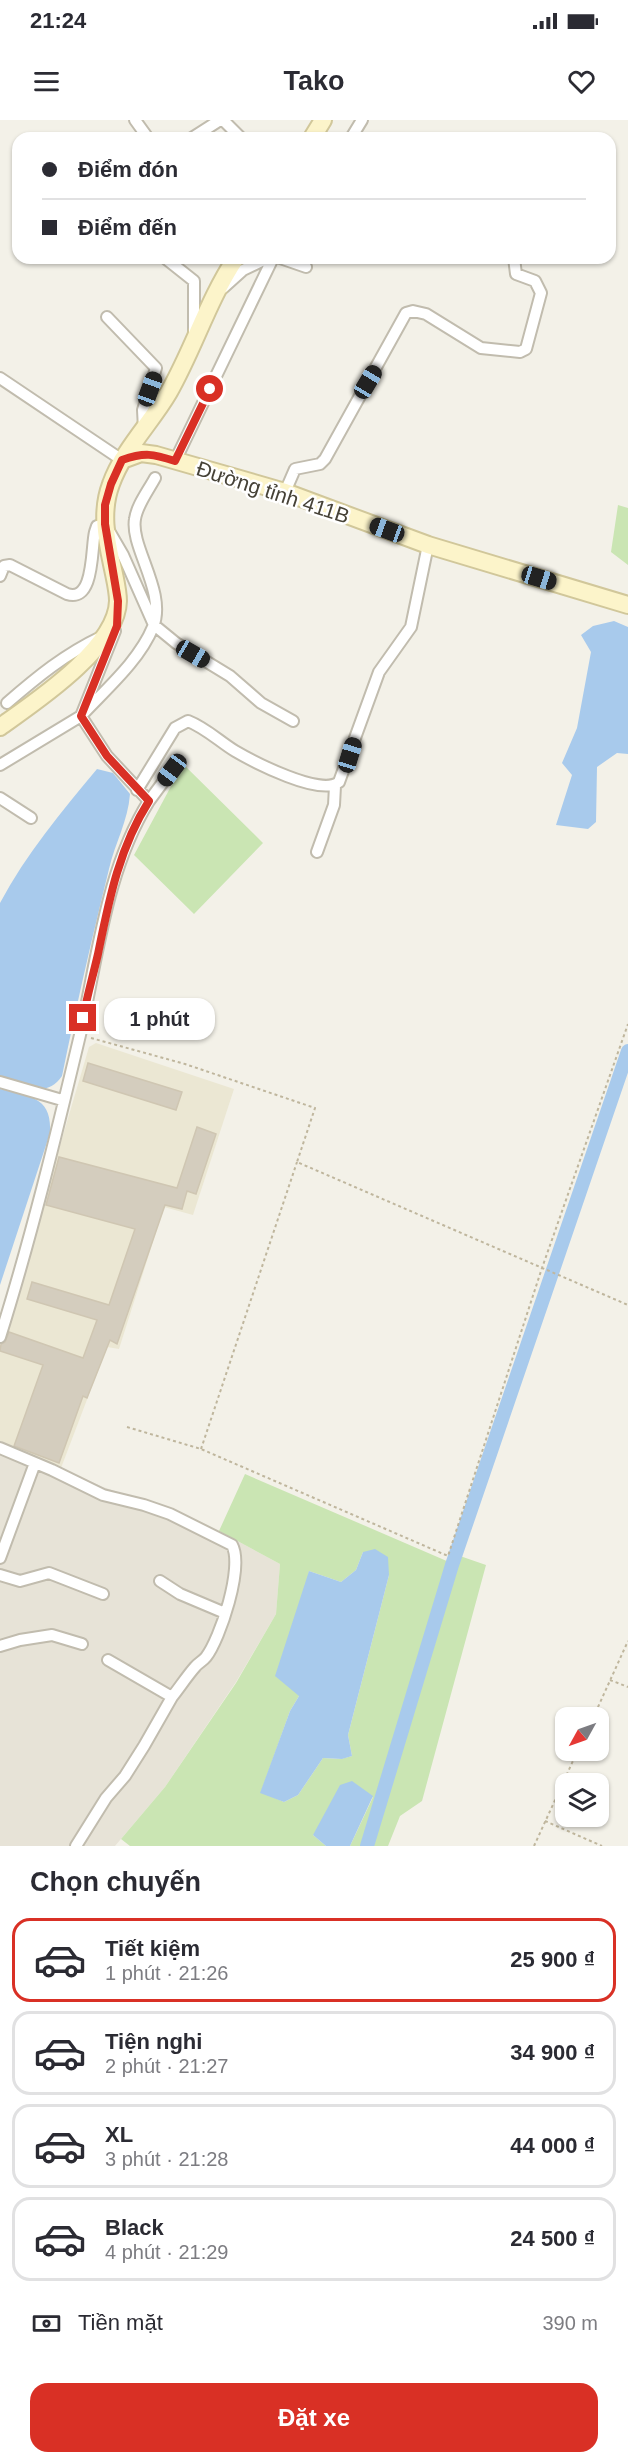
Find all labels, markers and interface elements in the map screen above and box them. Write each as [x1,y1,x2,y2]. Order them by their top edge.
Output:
text: 21:24 [30,8,86,33]
icon: menu [30,65,63,98]
icon: heart [565,65,598,98]
text: Tako [283,66,345,96]
text: Điểm đón [78,157,178,182]
text: Điểm đến [78,215,177,240]
car [351,362,385,402]
car [135,369,165,409]
route start [196,375,223,402]
street label: Đường tỉnh 411B [194,456,352,528]
car [367,515,407,545]
car [519,564,559,592]
car [173,637,213,671]
car [336,735,364,775]
car [154,750,190,790]
callout: 1 phút [104,997,215,1039]
route end [69,1004,96,1031]
text: 1 phút [130,1008,190,1030]
north arrow [555,1707,609,1761]
map controls [555,1707,609,1827]
button: layers [555,1773,609,1827]
text: Chọn chuyến [30,1867,201,1897]
icon: car [33,1933,87,1987]
text: Tiết kiệm [105,1936,200,1961]
text: 25 900 ₫ [510,1947,595,1972]
text: 1 phút · 21:26 [105,1962,228,1984]
icon: car [33,2026,87,2080]
text: Tiện nghi [105,2029,202,2054]
text: 34 900 ₫ [510,2040,595,2065]
text: 2 phút · 21:27 [105,2055,228,2077]
icon: car [33,2119,87,2173]
text: XL [105,2122,133,2147]
text: 44 000 ₫ [510,2133,595,2158]
text: 3 phút · 21:28 [105,2148,228,2170]
icon: car [33,2212,87,2266]
text: Black [105,2215,164,2240]
text: 24 500 ₫ [510,2226,595,2251]
text: 4 phút · 21:29 [105,2241,228,2263]
icon: cash [30,2307,63,2340]
text: Tiền mặt [78,2310,163,2335]
text: 390 m [542,2312,598,2334]
button: Đặt xe [30,2383,598,2452]

